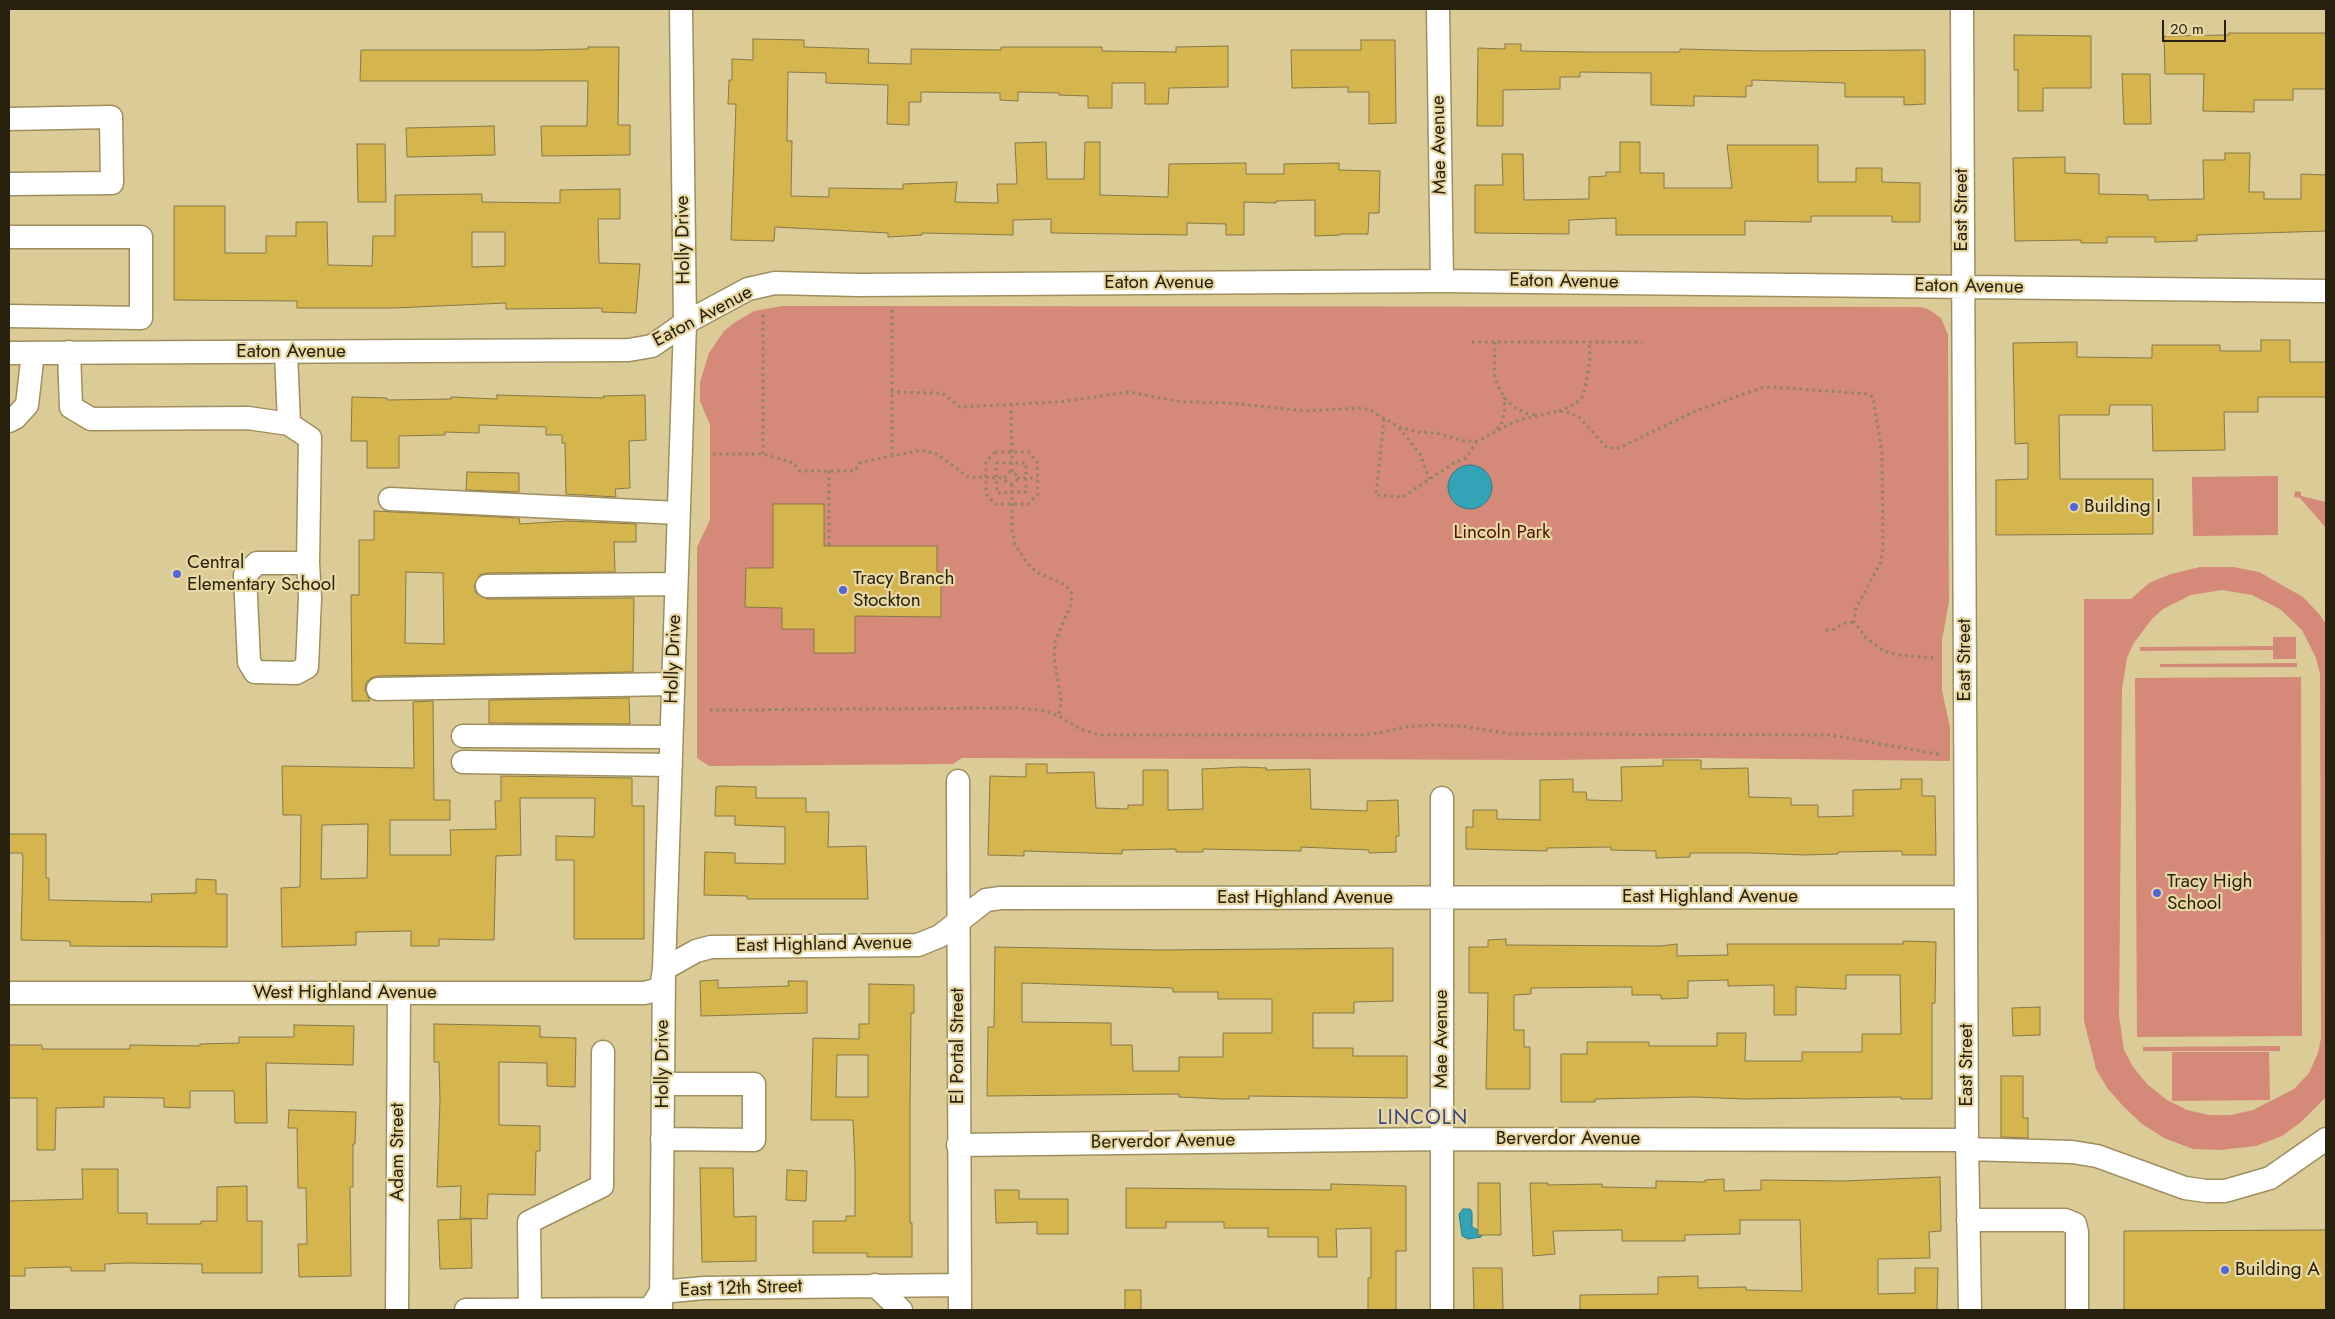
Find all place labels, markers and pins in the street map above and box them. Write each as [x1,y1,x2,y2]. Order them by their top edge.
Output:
place label: Building I [2084,496,2161,518]
marker: Building I [2068,501,2080,513]
place label: Central Elementary School [187,552,336,596]
marker: Central Elementary School [171,568,183,580]
place label: Tracy Branch Stockton [853,568,954,612]
marker: Tracy Branch Stockton [837,584,849,596]
place label: Tracy High School [2167,871,2252,915]
marker: Tracy High School [2151,887,2163,899]
place label: Building A [2235,1259,2320,1281]
marker: Building A [2219,1264,2231,1276]

